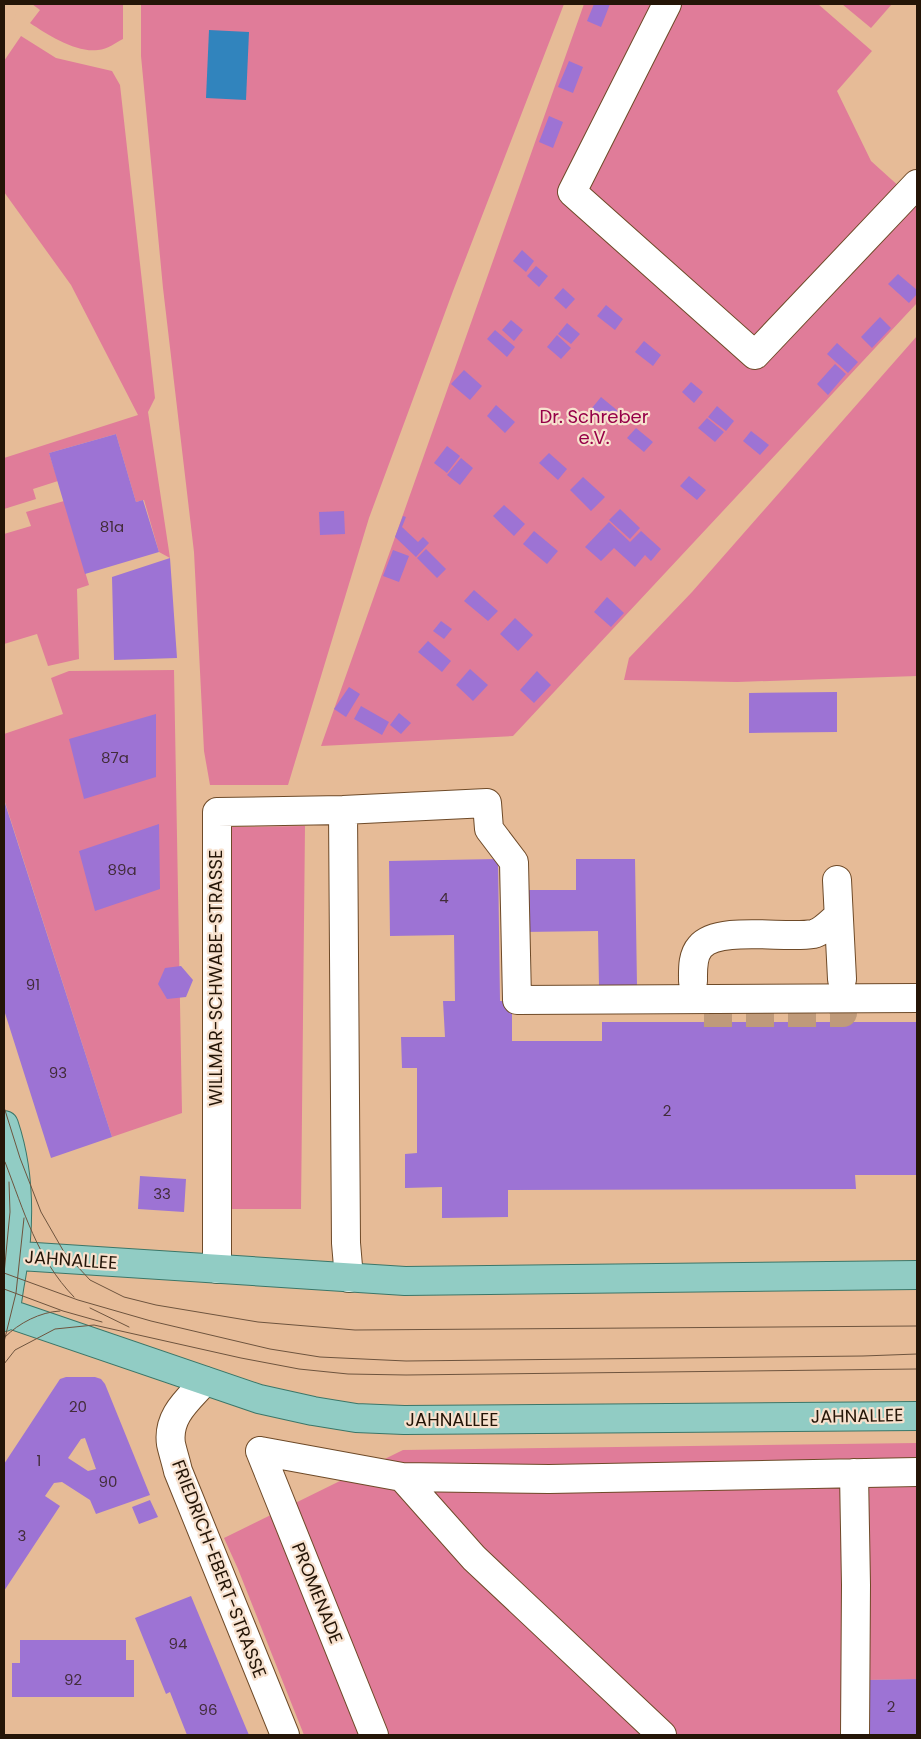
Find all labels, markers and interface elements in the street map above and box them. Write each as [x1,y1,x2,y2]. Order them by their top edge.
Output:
park label: Dr. Schreber e.V. [540,404,649,450]
house number: 81a [100,516,124,537]
house number: 87a [101,747,129,768]
street label: WILLMAR-SCHWABE-STRASSE [203,850,228,1106]
house number: 89a [107,859,137,880]
house number: 4 [439,887,449,908]
house number: 91 [26,974,40,995]
house number: 93 [49,1062,67,1083]
house number: 2 [663,1100,671,1121]
house number: 33 [153,1183,171,1204]
street label: JAHNALLEE [24,1244,118,1275]
house number: 20 [69,1396,87,1417]
street label: JAHNALLEE [810,1402,904,1429]
street label: JAHNALLEE [406,1407,498,1432]
house number: 1 [37,1450,41,1471]
street label: FRIEDRICH-EBERT-STRASSE [166,1456,273,1682]
house number: 90 [99,1471,117,1492]
house number: 3 [18,1525,26,1546]
street label: PROMENADE [286,1539,349,1647]
house number: 94 [169,1633,187,1654]
house number: 92 [64,1669,82,1690]
house number: 2 [887,1696,895,1717]
house number: 96 [199,1699,217,1720]

